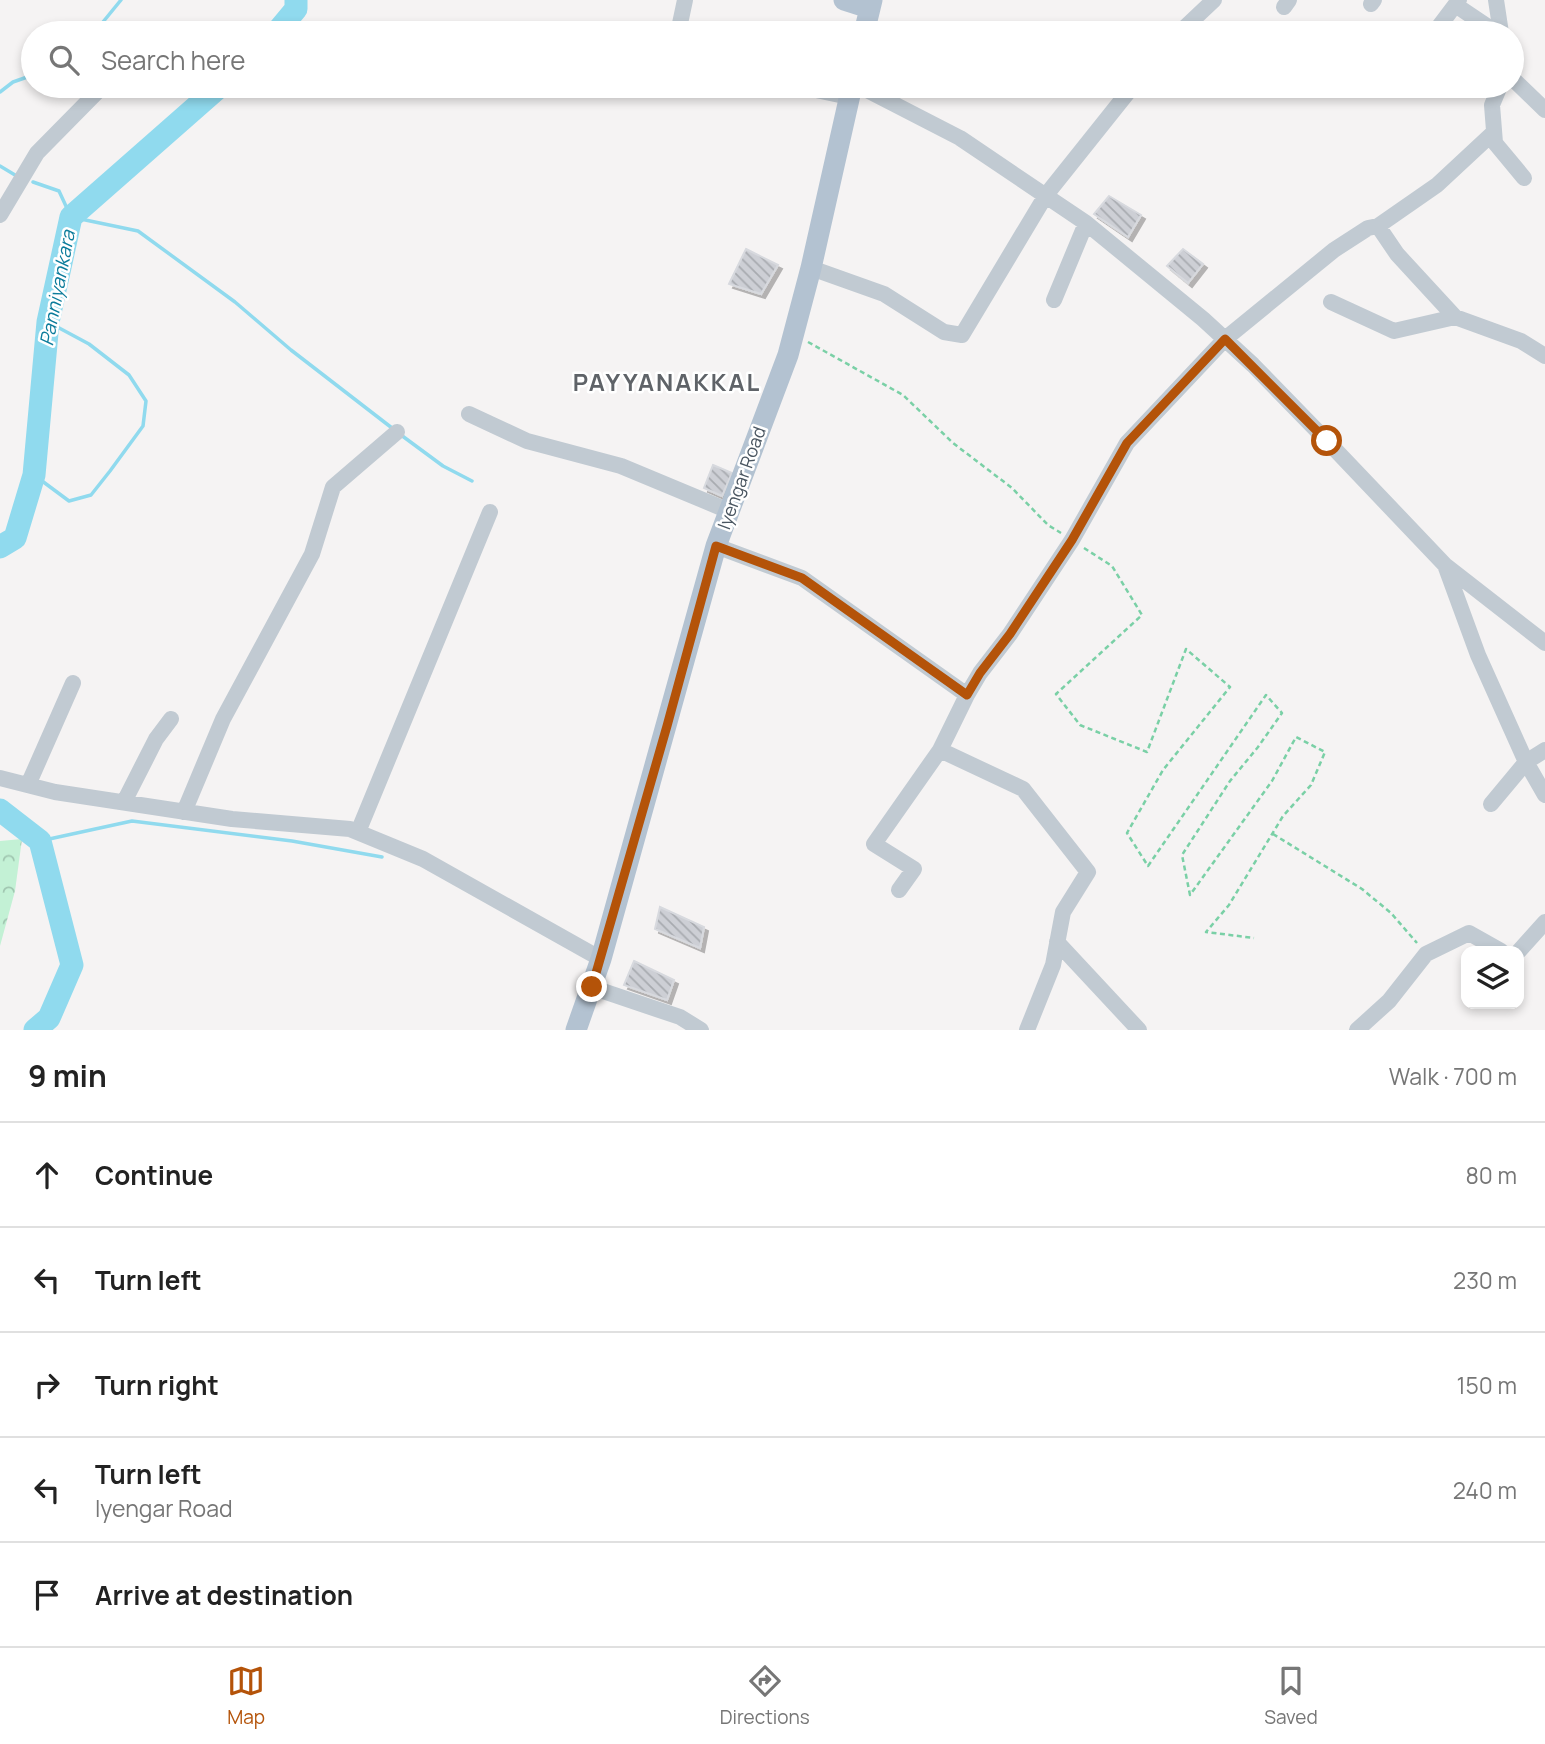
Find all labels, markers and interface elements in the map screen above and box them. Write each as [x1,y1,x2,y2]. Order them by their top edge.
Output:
search box [21,21,1524,98]
icon: search [45,41,83,79]
text: Search here [101,42,246,78]
water label: Panniyankara [33,227,81,348]
district label: PAYYANAKKAL [573,365,761,398]
street label: Iyengar Road [711,423,771,532]
route start [1311,425,1342,456]
map controls [1461,946,1524,1009]
button: layers [1461,946,1524,1009]
route end [576,971,607,1002]
text: 9 min [28,1055,107,1096]
text: Walk · 700 m [1389,1060,1517,1092]
icon: ahead [28,1156,66,1194]
text: Continue [95,1157,213,1193]
text: 80 m [1466,1159,1517,1191]
icon: left [28,1261,66,1299]
text: Turn left [95,1262,202,1298]
text: 230 m [1453,1264,1517,1296]
icon: right [28,1366,66,1404]
text: Turn right [95,1367,219,1403]
text: 150 m [1457,1369,1517,1401]
text: Turn left [95,1456,202,1492]
icon: left [28,1471,66,1509]
text: 240 m [1453,1474,1517,1506]
text: Iyengar Road [95,1492,233,1524]
icon: arrive [28,1576,66,1614]
text: Arrive at destination [95,1577,353,1613]
tab: Map [227,1662,265,1730]
tab: Directions [720,1662,810,1730]
tab: Saved [1264,1662,1318,1730]

